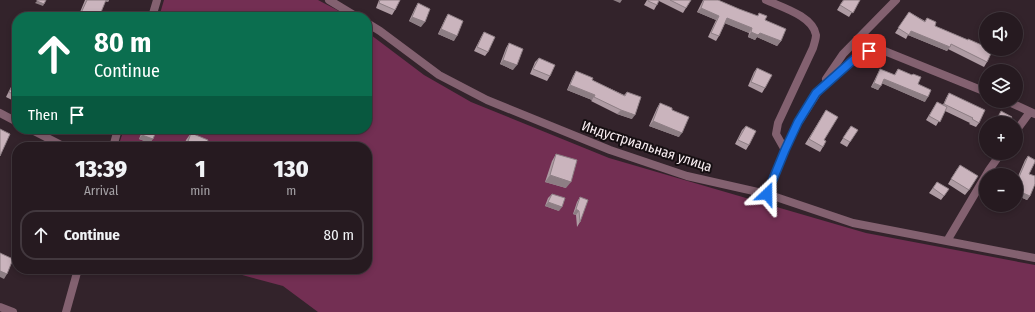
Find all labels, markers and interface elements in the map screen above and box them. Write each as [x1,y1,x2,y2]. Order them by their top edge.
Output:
map controls [979,12,1023,212]
button: sound [979,12,1023,56]
text: 80 m [94,26,151,59]
icon: ahead [28,28,80,80]
pin [852,34,886,68]
icon: arrive [858,40,880,62]
text: Continue [94,60,160,82]
button: layers [979,64,1023,108]
icon: arrive [66,104,88,126]
text: Then [28,106,58,124]
button: + [979,116,1023,160]
street label: Индустриальная улица [580,117,714,176]
text: 13:39 [75,155,127,183]
text: 1 [195,155,206,183]
text: 130 [274,155,309,183]
button: − [979,168,1023,212]
position arrow [746,173,788,215]
text: Arrival [84,183,118,198]
text: min [190,183,210,198]
text: m [286,183,296,198]
icon: ahead [30,224,52,246]
text: Continue [64,226,120,244]
text: 80 m [324,226,354,244]

